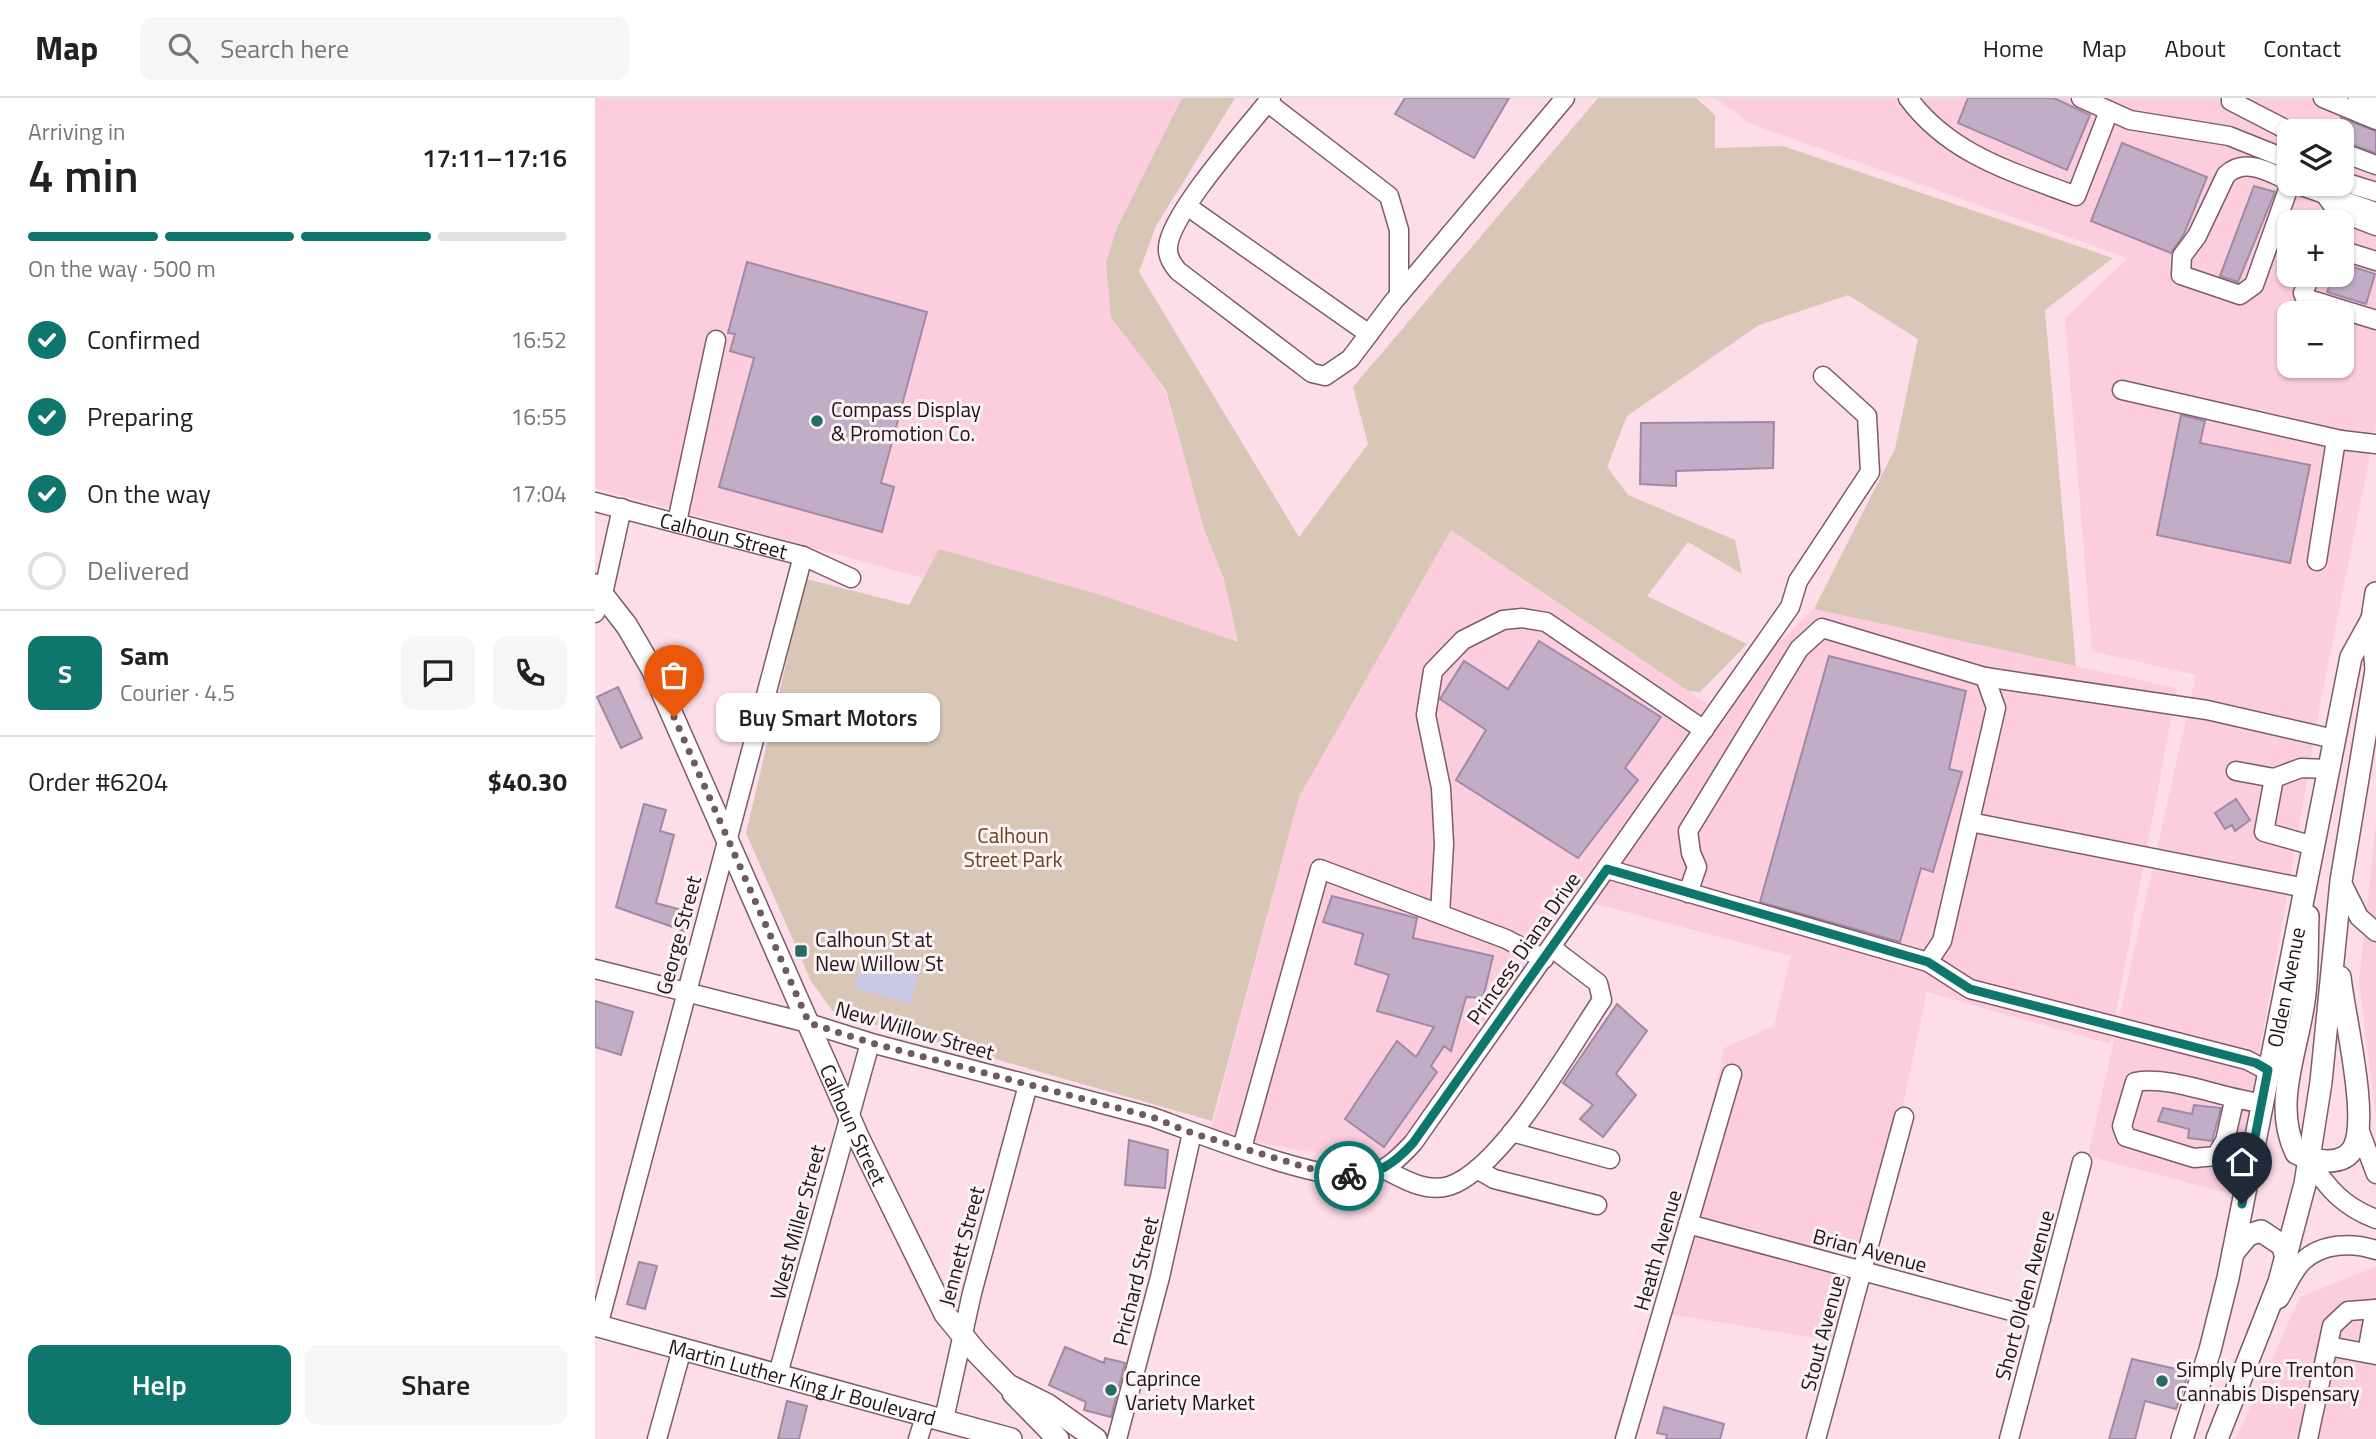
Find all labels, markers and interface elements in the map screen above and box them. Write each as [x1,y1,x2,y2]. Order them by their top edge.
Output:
search box [140,17,630,80]
text: Map [35,23,98,73]
icon: search [164,29,202,67]
text: Search here [220,29,349,68]
text: Home [1983,30,2044,66]
text: Map [2082,30,2127,66]
text: About [2165,30,2225,66]
text: Contact [2263,30,2341,66]
text: Arriving in [28,114,125,149]
map controls [2277,119,2354,378]
button: layers [2277,119,2354,196]
text: 17:11–17:16 [422,138,567,177]
text: 4 min [28,140,139,210]
button: + [2277,210,2354,287]
text: On the way · 500 m [28,251,216,286]
button: − [2277,301,2354,378]
text: Confirmed [87,320,201,359]
icon: check [28,321,66,359]
text: 16:52 [510,322,567,357]
place label: Compass Display & Promotion Co. [831,393,981,449]
text: Preparing [87,397,193,436]
icon: check [28,398,66,436]
text: 16:55 [510,399,567,434]
marker: Compass Display & Promotion Co. [809,413,825,429]
text: On the way [87,474,211,513]
icon: check [28,475,66,513]
text: 17:04 [510,476,567,511]
street label: Calhoun Street [657,504,791,567]
text: Delivered [87,551,190,590]
text: Sam [120,636,169,675]
button: chat [401,636,475,710]
button: phone [493,636,567,710]
pin [644,645,704,717]
text: S [58,654,72,693]
icon: bag [655,656,693,694]
text: Courier · 4.5 [120,675,235,710]
callout: Buy Smart Motors [716,692,940,742]
text: Buy Smart Motors [738,700,918,735]
text: Order #6204 [28,762,168,801]
text: $40.30 [488,762,567,801]
park label: Calhoun Street Park [964,819,1062,875]
street label: Princess Diana Drive [1458,865,1588,1031]
street label: George Street [647,871,709,998]
place label: Calhoun St at New Willow St [815,923,944,979]
street label: Olden Avenue [2258,924,2313,1050]
marker: Calhoun St at New Willow St [793,943,809,959]
street label: New Willow Street [832,992,999,1068]
street label: Calhoun Street [812,1059,896,1191]
pin [2212,1132,2272,1204]
street label: West Miller Street [761,1140,833,1303]
courier [1314,1141,1384,1211]
icon: home [2223,1143,2261,1181]
icon: bike [1330,1157,1368,1195]
street label: Jennett Street [930,1182,993,1310]
street label: Heath Avenue [1625,1186,1689,1314]
street label: Short Olden Avenue [1986,1206,2062,1384]
street label: Prichard Street [1103,1212,1167,1349]
street label: Brian Avenue [1809,1219,1931,1281]
street label: Stout Avenue [1791,1272,1853,1394]
street label: Martin Luther King Jr Boulevard [665,1330,940,1434]
button: Help [28,1345,291,1425]
button: Share [305,1345,567,1425]
place label: Simply Pure Trenton Cannabis Dispensary [2176,1353,2360,1409]
place label: Caprince Variety Market [1125,1362,1255,1418]
marker: Simply Pure Trenton Cannabis Dispensary [2154,1373,2170,1389]
marker: Caprince Variety Market [1103,1382,1119,1398]

